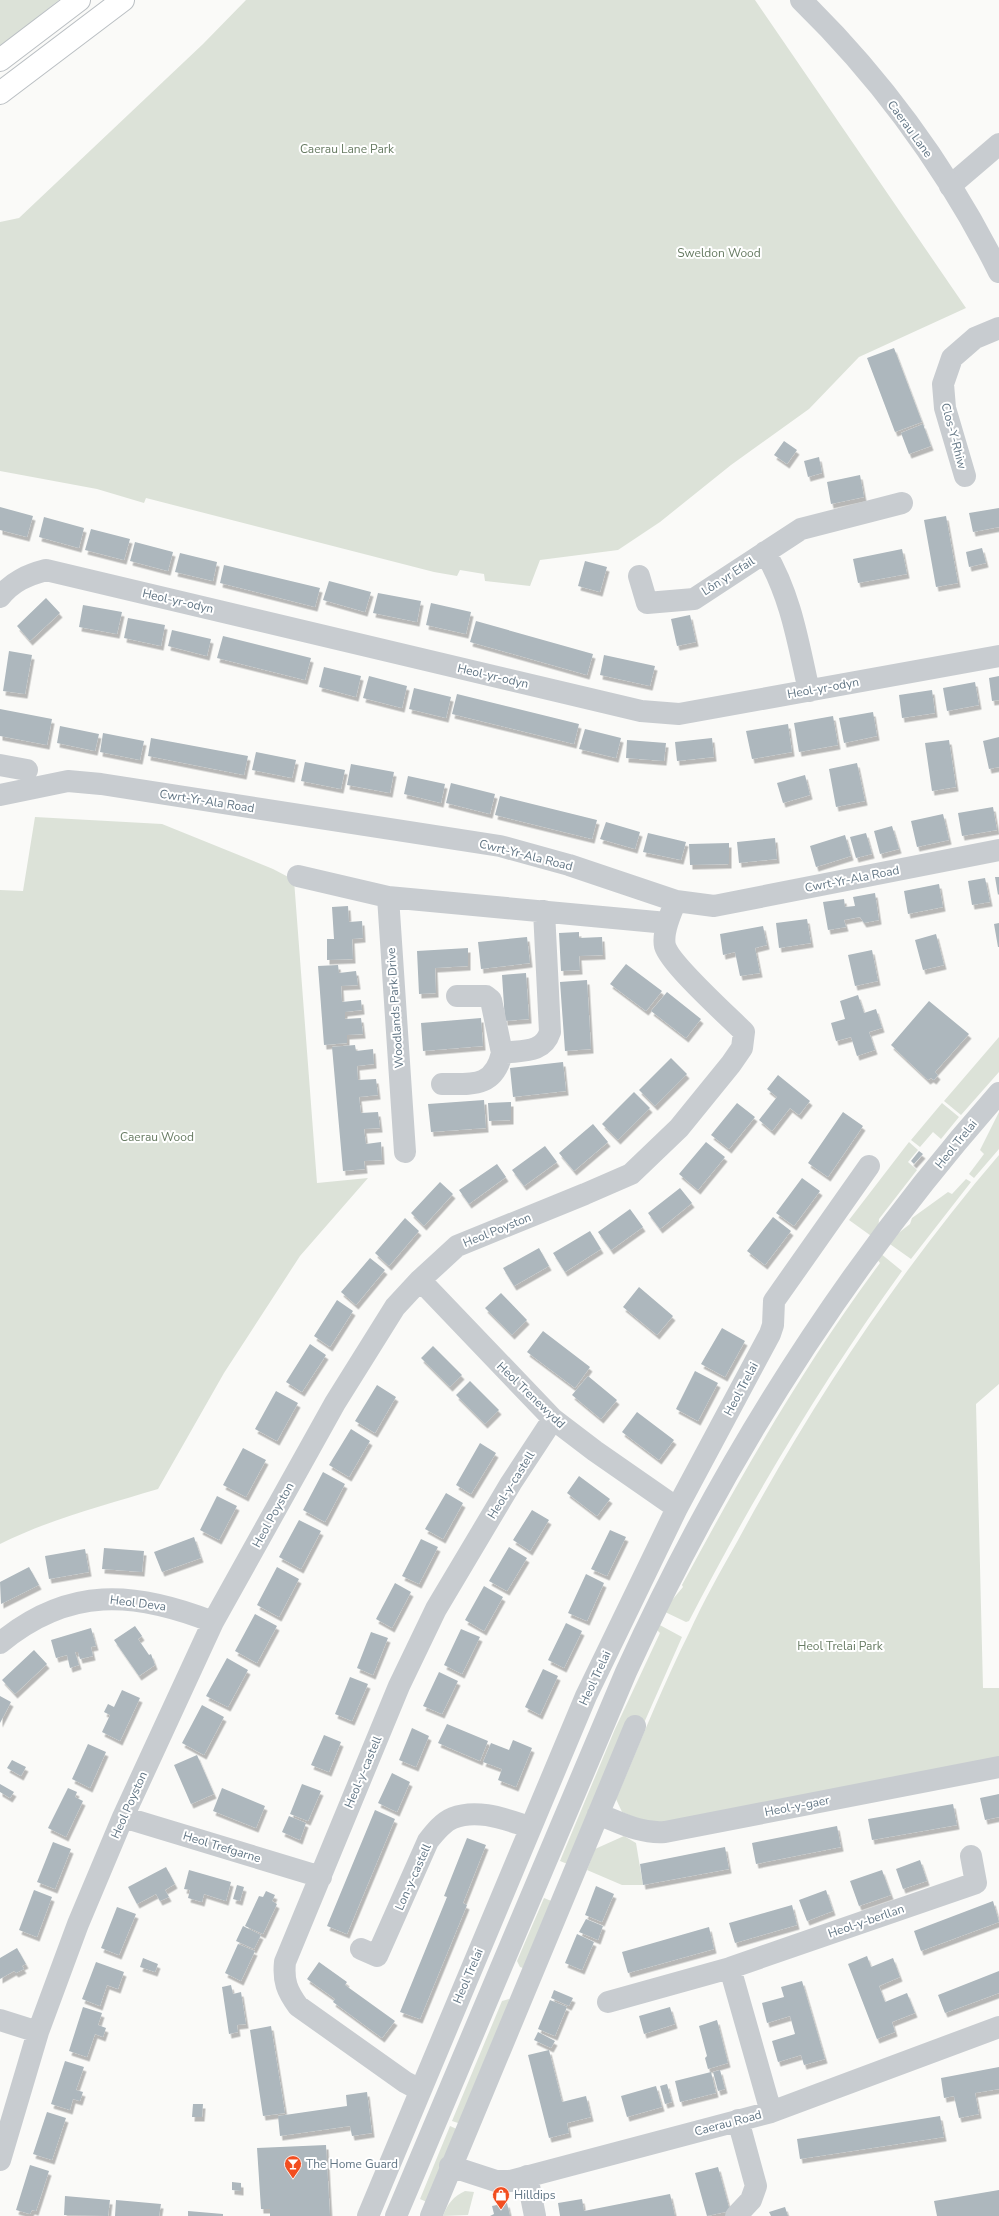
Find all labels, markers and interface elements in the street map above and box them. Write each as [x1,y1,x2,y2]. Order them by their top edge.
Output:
street label: Caerau Lane [884,97,936,161]
park label: Caerau Lane Park [300,141,395,157]
park label: Sweldon Wood [677,245,761,261]
street label: Clos-Y-Rhiw [937,401,971,471]
street label: Lôn yr Efail [698,553,758,599]
street label: Heol-yr-odyn [141,585,215,617]
street label: Heol-yr-odyn [456,660,530,692]
street label: Heol-yr-odyn [786,674,860,702]
street label: Cwrt-Yr-Ala Road [158,786,256,816]
street label: Cwrt-Yr-Ala Road [478,836,574,874]
street label: Cwrt-Yr-Ala Road [803,862,901,896]
street label: Woodlands Park Drive [383,947,407,1069]
street label: Heol Trelai [931,1116,981,1172]
park label: Caerau Wood [120,1129,194,1145]
street label: Heol Poyston [461,1209,533,1251]
street label: Heol Trenewydd [493,1358,569,1432]
street label: Heol Trelai [720,1359,762,1419]
street label: Heol-y-castell [484,1448,538,1522]
street label: Heol Poyston [249,1480,297,1550]
street label: Heol Deva [109,1592,167,1614]
park label: Heol Trelai Park [797,1638,884,1654]
street label: Heol Trelai [575,1648,615,1708]
street label: Heol-y-castell [341,1733,386,1811]
street label: Heol Poyston [107,1769,151,1841]
street label: Heol-y-gaer [763,1792,832,1820]
street label: Heol Trefgarne [181,1828,263,1866]
street label: Lon-y-castell [391,1841,435,1913]
street label: Heol-y-berllan [826,1900,906,1942]
street label: Heol Trelai [449,1946,487,2006]
street label: Caerau Road [693,2106,763,2140]
bar icon: The Home Guard [283,2154,303,2179]
place label: The Home Guard [306,2156,398,2172]
shop icon: Hilldips [491,2185,511,2210]
place label: Hilldips [514,2187,556,2203]

